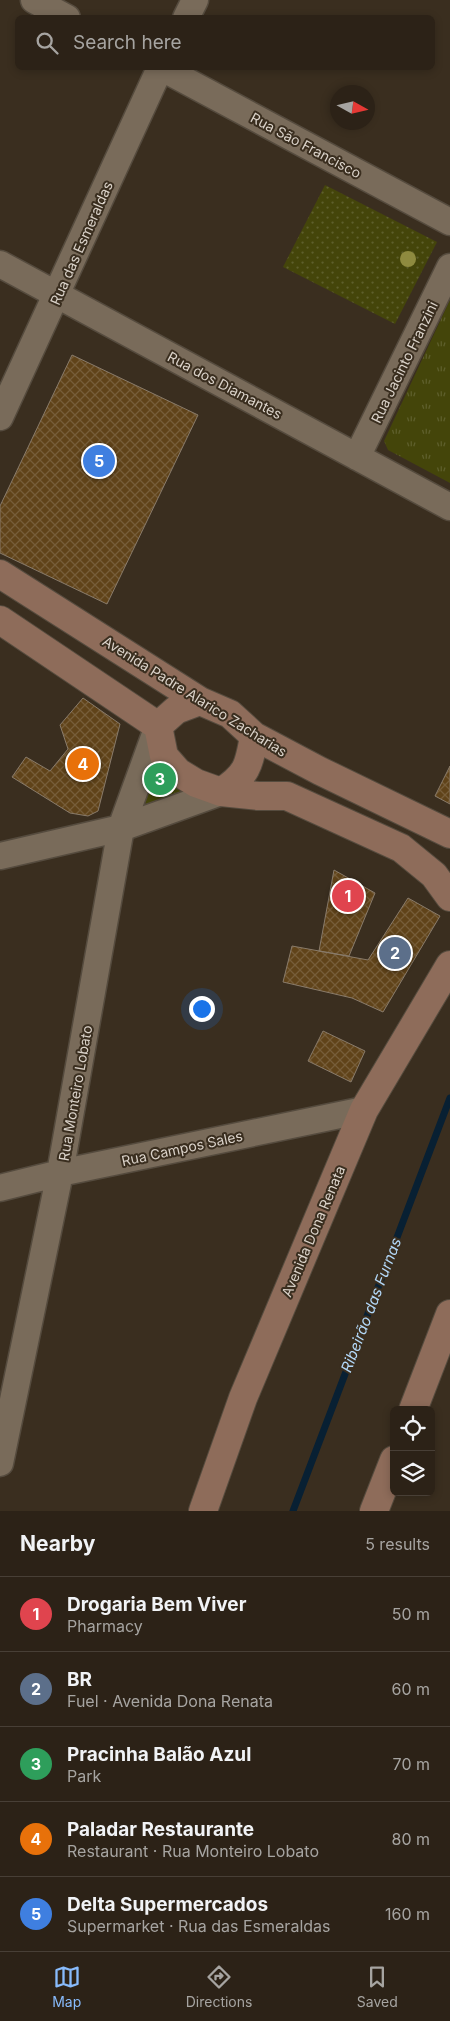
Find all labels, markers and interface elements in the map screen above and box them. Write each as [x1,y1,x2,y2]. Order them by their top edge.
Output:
search box [15,15,435,70]
icon: search [33,29,61,57]
text: Search here [73,31,182,54]
north arrow [330,85,375,130]
street label: Rua São Francisco [248,109,364,181]
street label: Rua das Esmeraldas [46,179,116,307]
street label: Rua Jacinto Franzini [367,298,441,426]
street label: Rua dos Diamantes [165,348,285,422]
pin: 5 [83,442,115,480]
street label: Avenida Padre Alarico Zacharias [100,632,290,760]
pin: 4 [67,745,99,783]
pin: 3 [144,760,176,798]
pin: 1 [332,877,364,915]
pin: 2 [379,934,411,972]
your location [189,996,215,1022]
street label: Rua Monteiro Lobato [55,1024,95,1162]
street label: Rua Campos Sales [120,1127,244,1169]
street label: Avenida Dona Renata [278,1163,348,1299]
water label: Ribeirão das Furnas [337,1235,405,1375]
map controls [390,1406,435,1496]
button: locate [390,1406,435,1451]
button: layers [390,1451,435,1496]
text: Nearby [20,1531,95,1556]
text: 5 results [365,1534,430,1554]
text: Drogaria Bem Viver [67,1593,246,1616]
text: 1 [33,1604,39,1624]
text: 50 m [392,1604,430,1624]
text: Pharmacy [67,1616,143,1636]
text: BR [67,1668,92,1691]
text: 2 [31,1679,41,1699]
text: 60 m [391,1679,430,1699]
text: Fuel · Avenida Dona Renata [67,1691,273,1711]
text: Pracinha Balão Azul [67,1743,251,1766]
text: 3 [31,1754,41,1774]
text: 70 m [393,1754,430,1774]
text: Park [67,1766,101,1786]
text: Paladar Restaurante [67,1818,254,1841]
text: 4 [31,1829,41,1849]
text: 80 m [391,1829,430,1849]
text: Restaurant · Rua Monteiro Lobato [67,1841,319,1861]
text: Delta Supermercados [67,1893,268,1916]
text: 5 [31,1904,41,1924]
text: 160 m [385,1904,430,1924]
text: Supermarket · Rua das Esmeraldas [67,1916,330,1936]
tab: Map [52,1963,81,2010]
tab: Directions [186,1963,252,2010]
tab: Saved [357,1963,398,2010]

